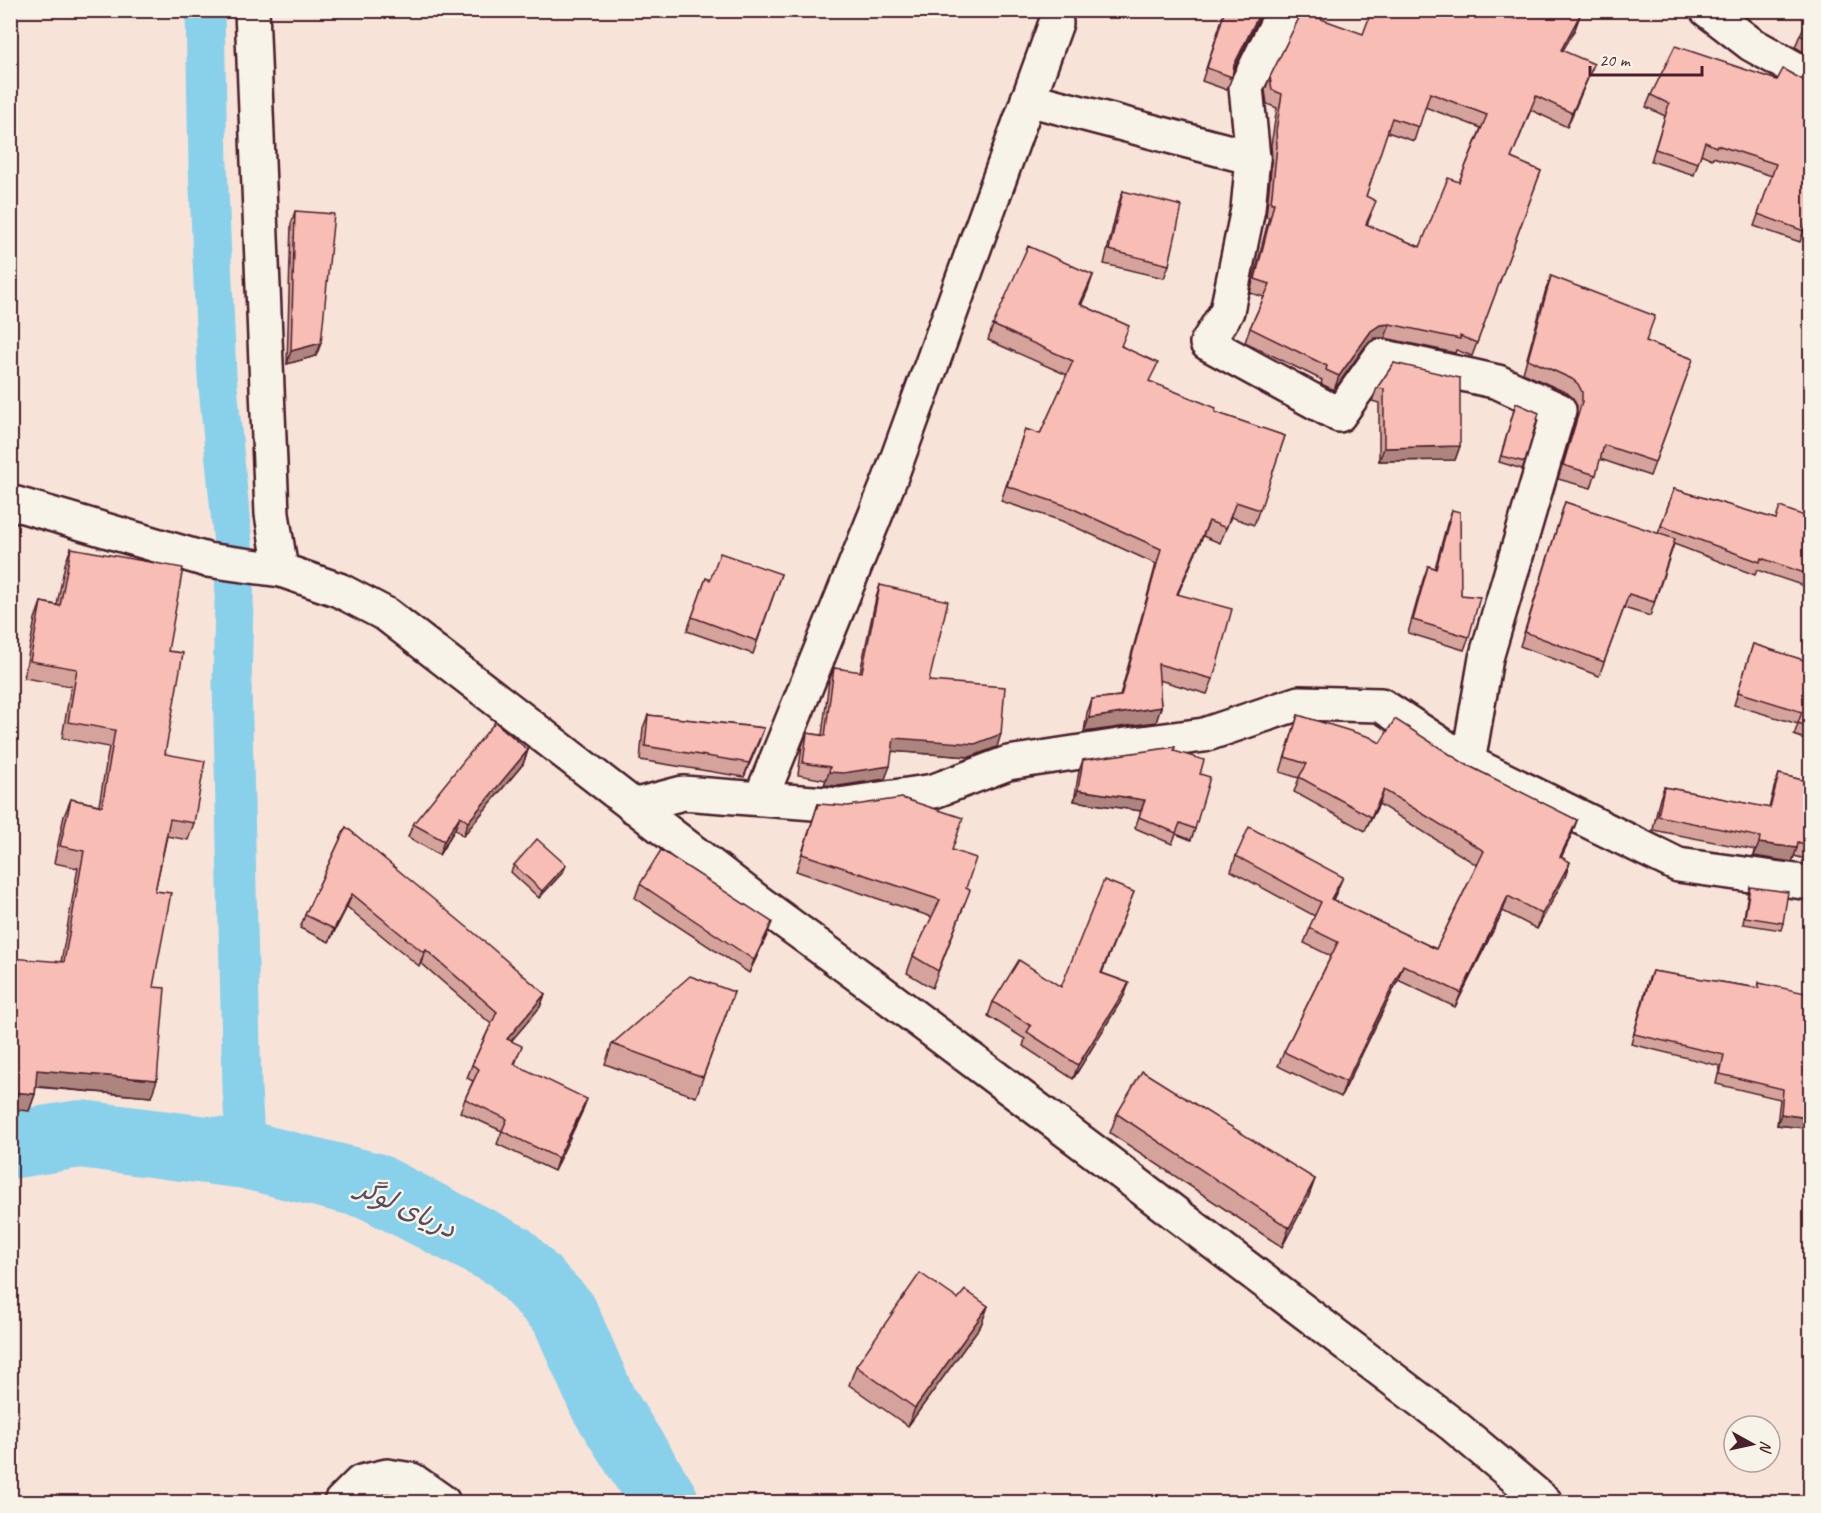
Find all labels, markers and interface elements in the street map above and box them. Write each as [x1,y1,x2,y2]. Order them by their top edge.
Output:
scale bar [1590,39,1702,77]
text: 20 m [1599,49,1632,71]
water label: دریای لوگر [349,1169,462,1246]
north arrow [1722,1414,1782,1474]
text: N [1755,1440,1776,1455]

